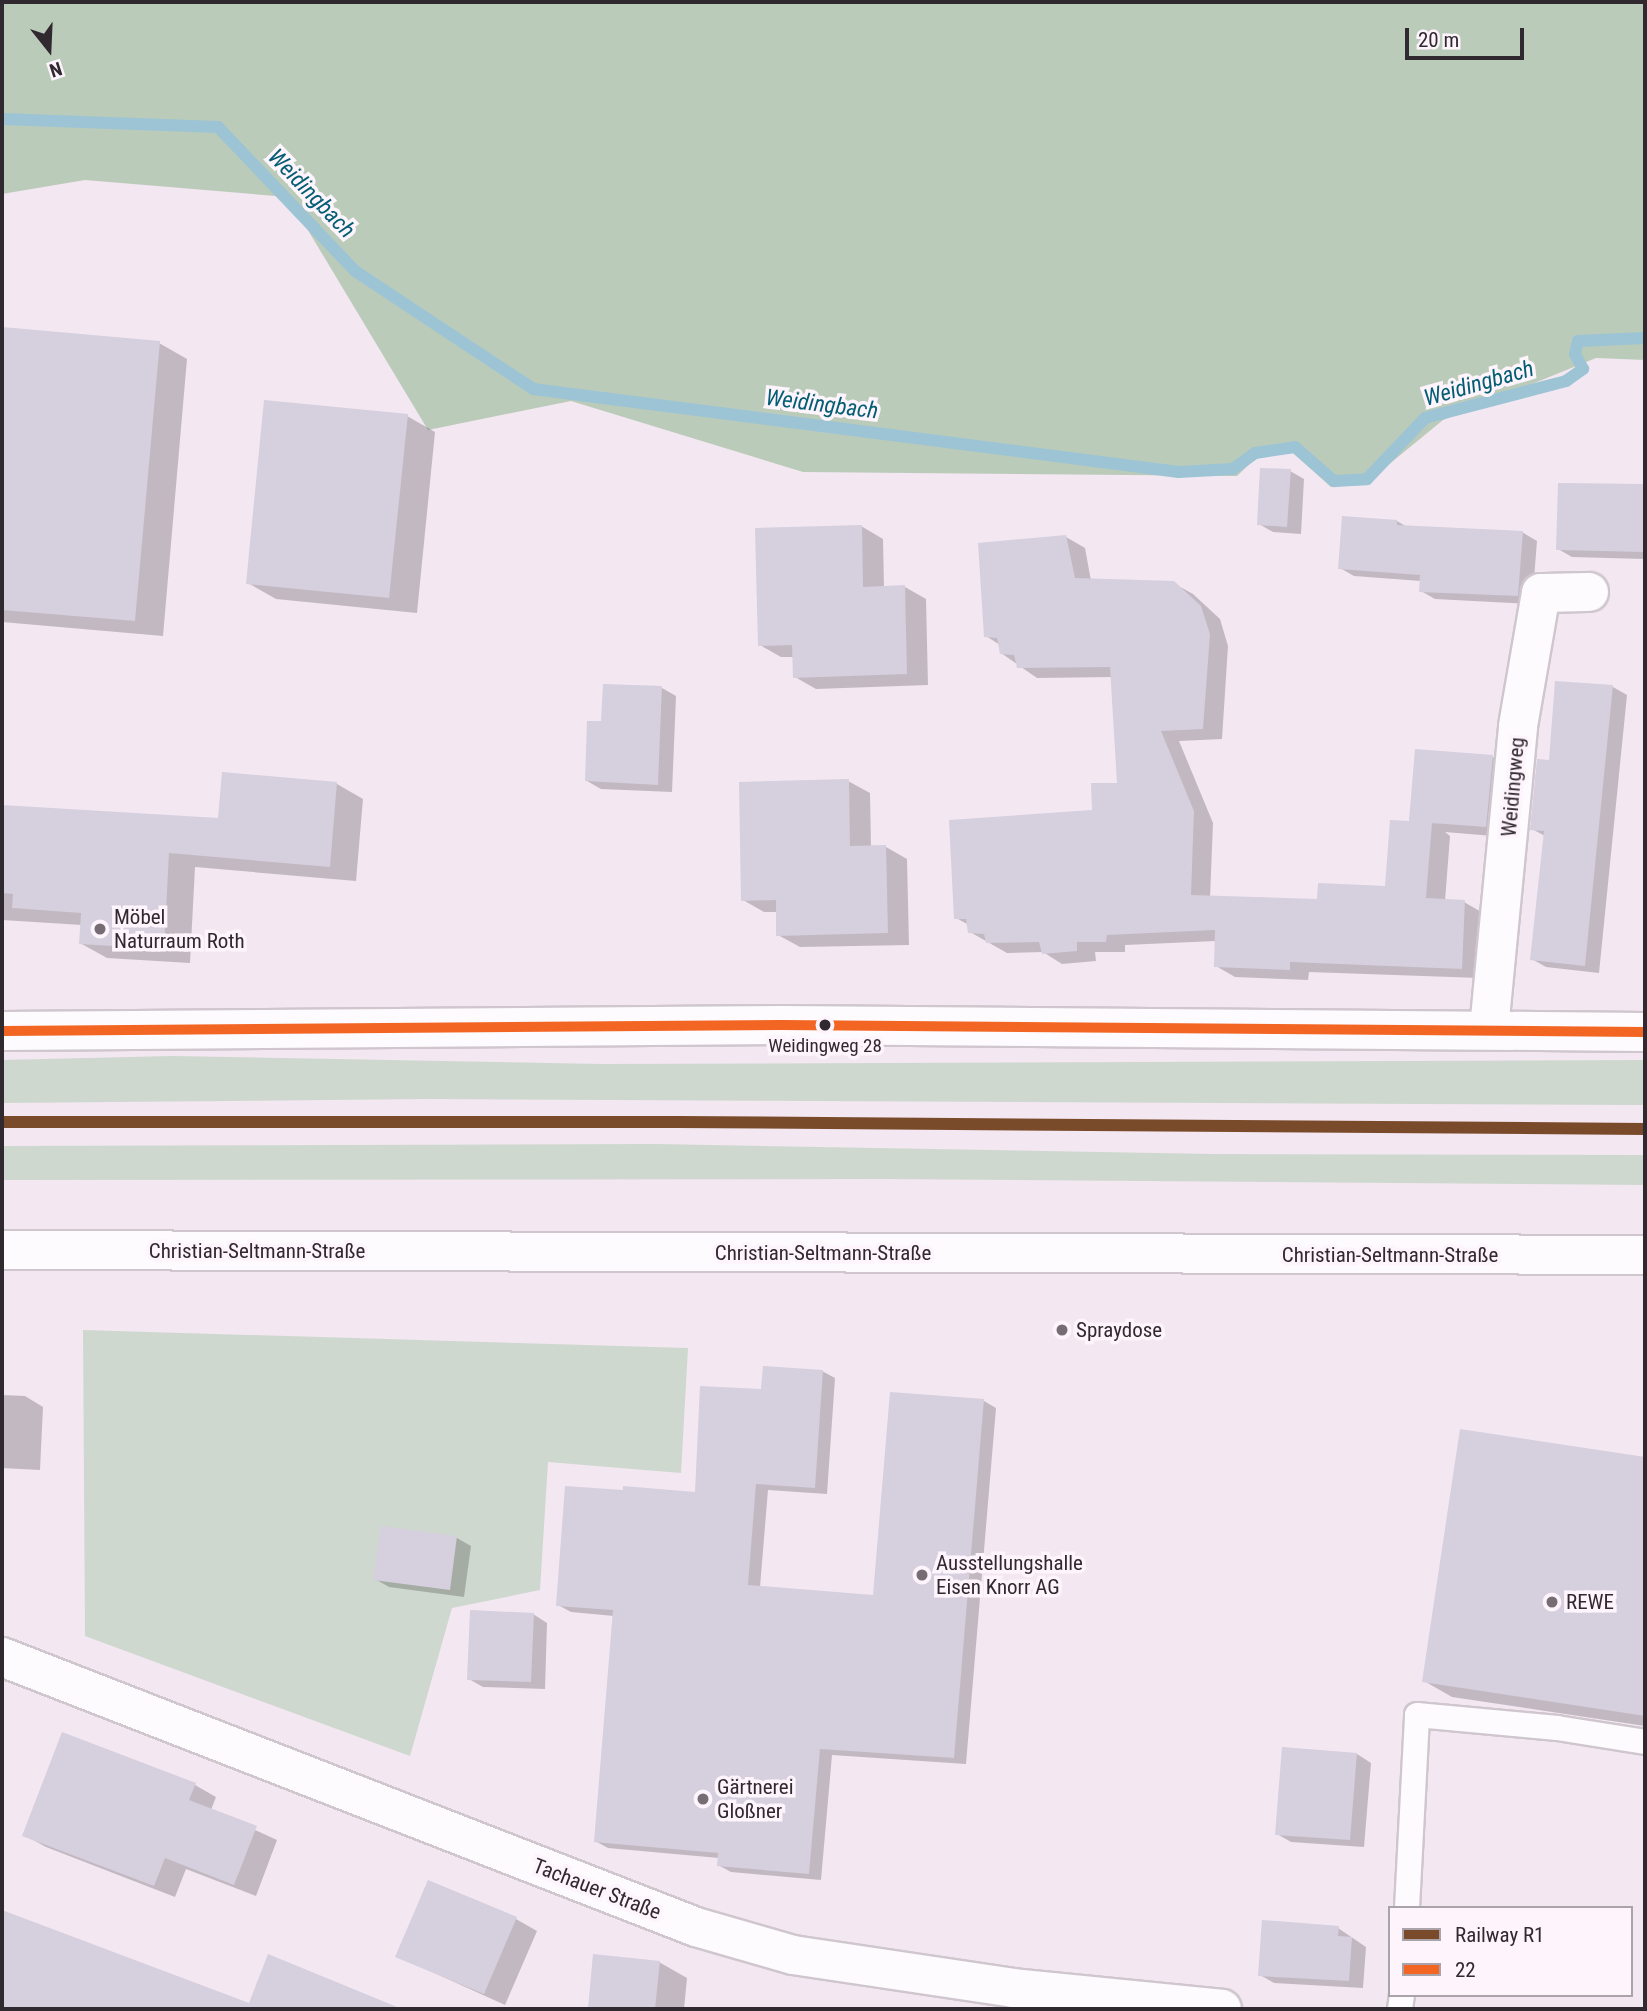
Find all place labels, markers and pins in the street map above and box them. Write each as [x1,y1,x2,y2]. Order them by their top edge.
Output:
place label: Möbel Naturraum Roth [114,904,245,954]
marker: Möbel Naturraum Roth [92,921,108,937]
marker: Weidingweg 28 [818,1018,832,1032]
place label: Weidingweg 28 [768,1035,882,1057]
place label: Spraydose [1076,1317,1162,1343]
marker: Spraydose [1054,1322,1070,1338]
place label: Ausstellungshalle Eisen Knorr AG [936,1550,1083,1600]
marker: Ausstellungshalle Eisen Knorr AG [914,1567,930,1583]
place label: REWE [1566,1589,1614,1615]
marker: REWE [1544,1594,1560,1610]
place label: Gärtnerei Gloßner [717,1774,793,1824]
marker: Gärtnerei Gloßner [695,1791,711,1807]

